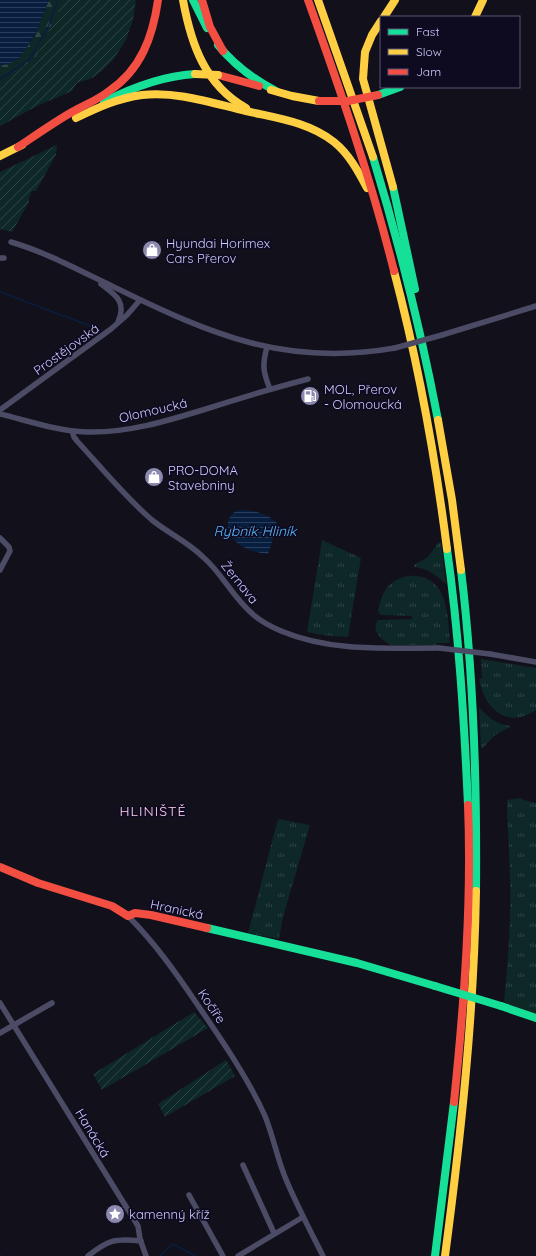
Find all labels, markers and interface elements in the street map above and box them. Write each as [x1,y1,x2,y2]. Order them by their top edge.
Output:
legend [380,16,520,88]
text: Fast [416,24,440,39]
text: Slow [416,44,442,59]
text: Jam [416,64,441,79]
place label: Hyundai Horimex Cars Přerov [166,235,270,266]
shop icon: Hyundai Horimex Cars Přerov [141,239,163,261]
street label: Prostějovská [30,320,102,378]
place label: MOL, Přerov - Olomoucká [324,381,402,412]
fuel station icon: MOL, Přerov - Olomoucká [299,385,321,407]
street label: Olomoucká [117,394,189,426]
place label: PRO-DOMA Stavebniny [168,462,238,493]
shop icon: PRO-DOMA Stavebniny [143,466,165,488]
water label: Rybník Hliník [213,522,298,540]
street label: Žernava [218,557,262,607]
district label: HLINIŠTĚ [120,802,187,820]
street label: Hranická [149,896,205,922]
street label: Kočíře [195,986,229,1026]
street label: Hanácká [72,1106,114,1160]
place icon: kamenný kříž [104,1203,126,1225]
place label: kamenný kříž [129,1206,210,1222]

